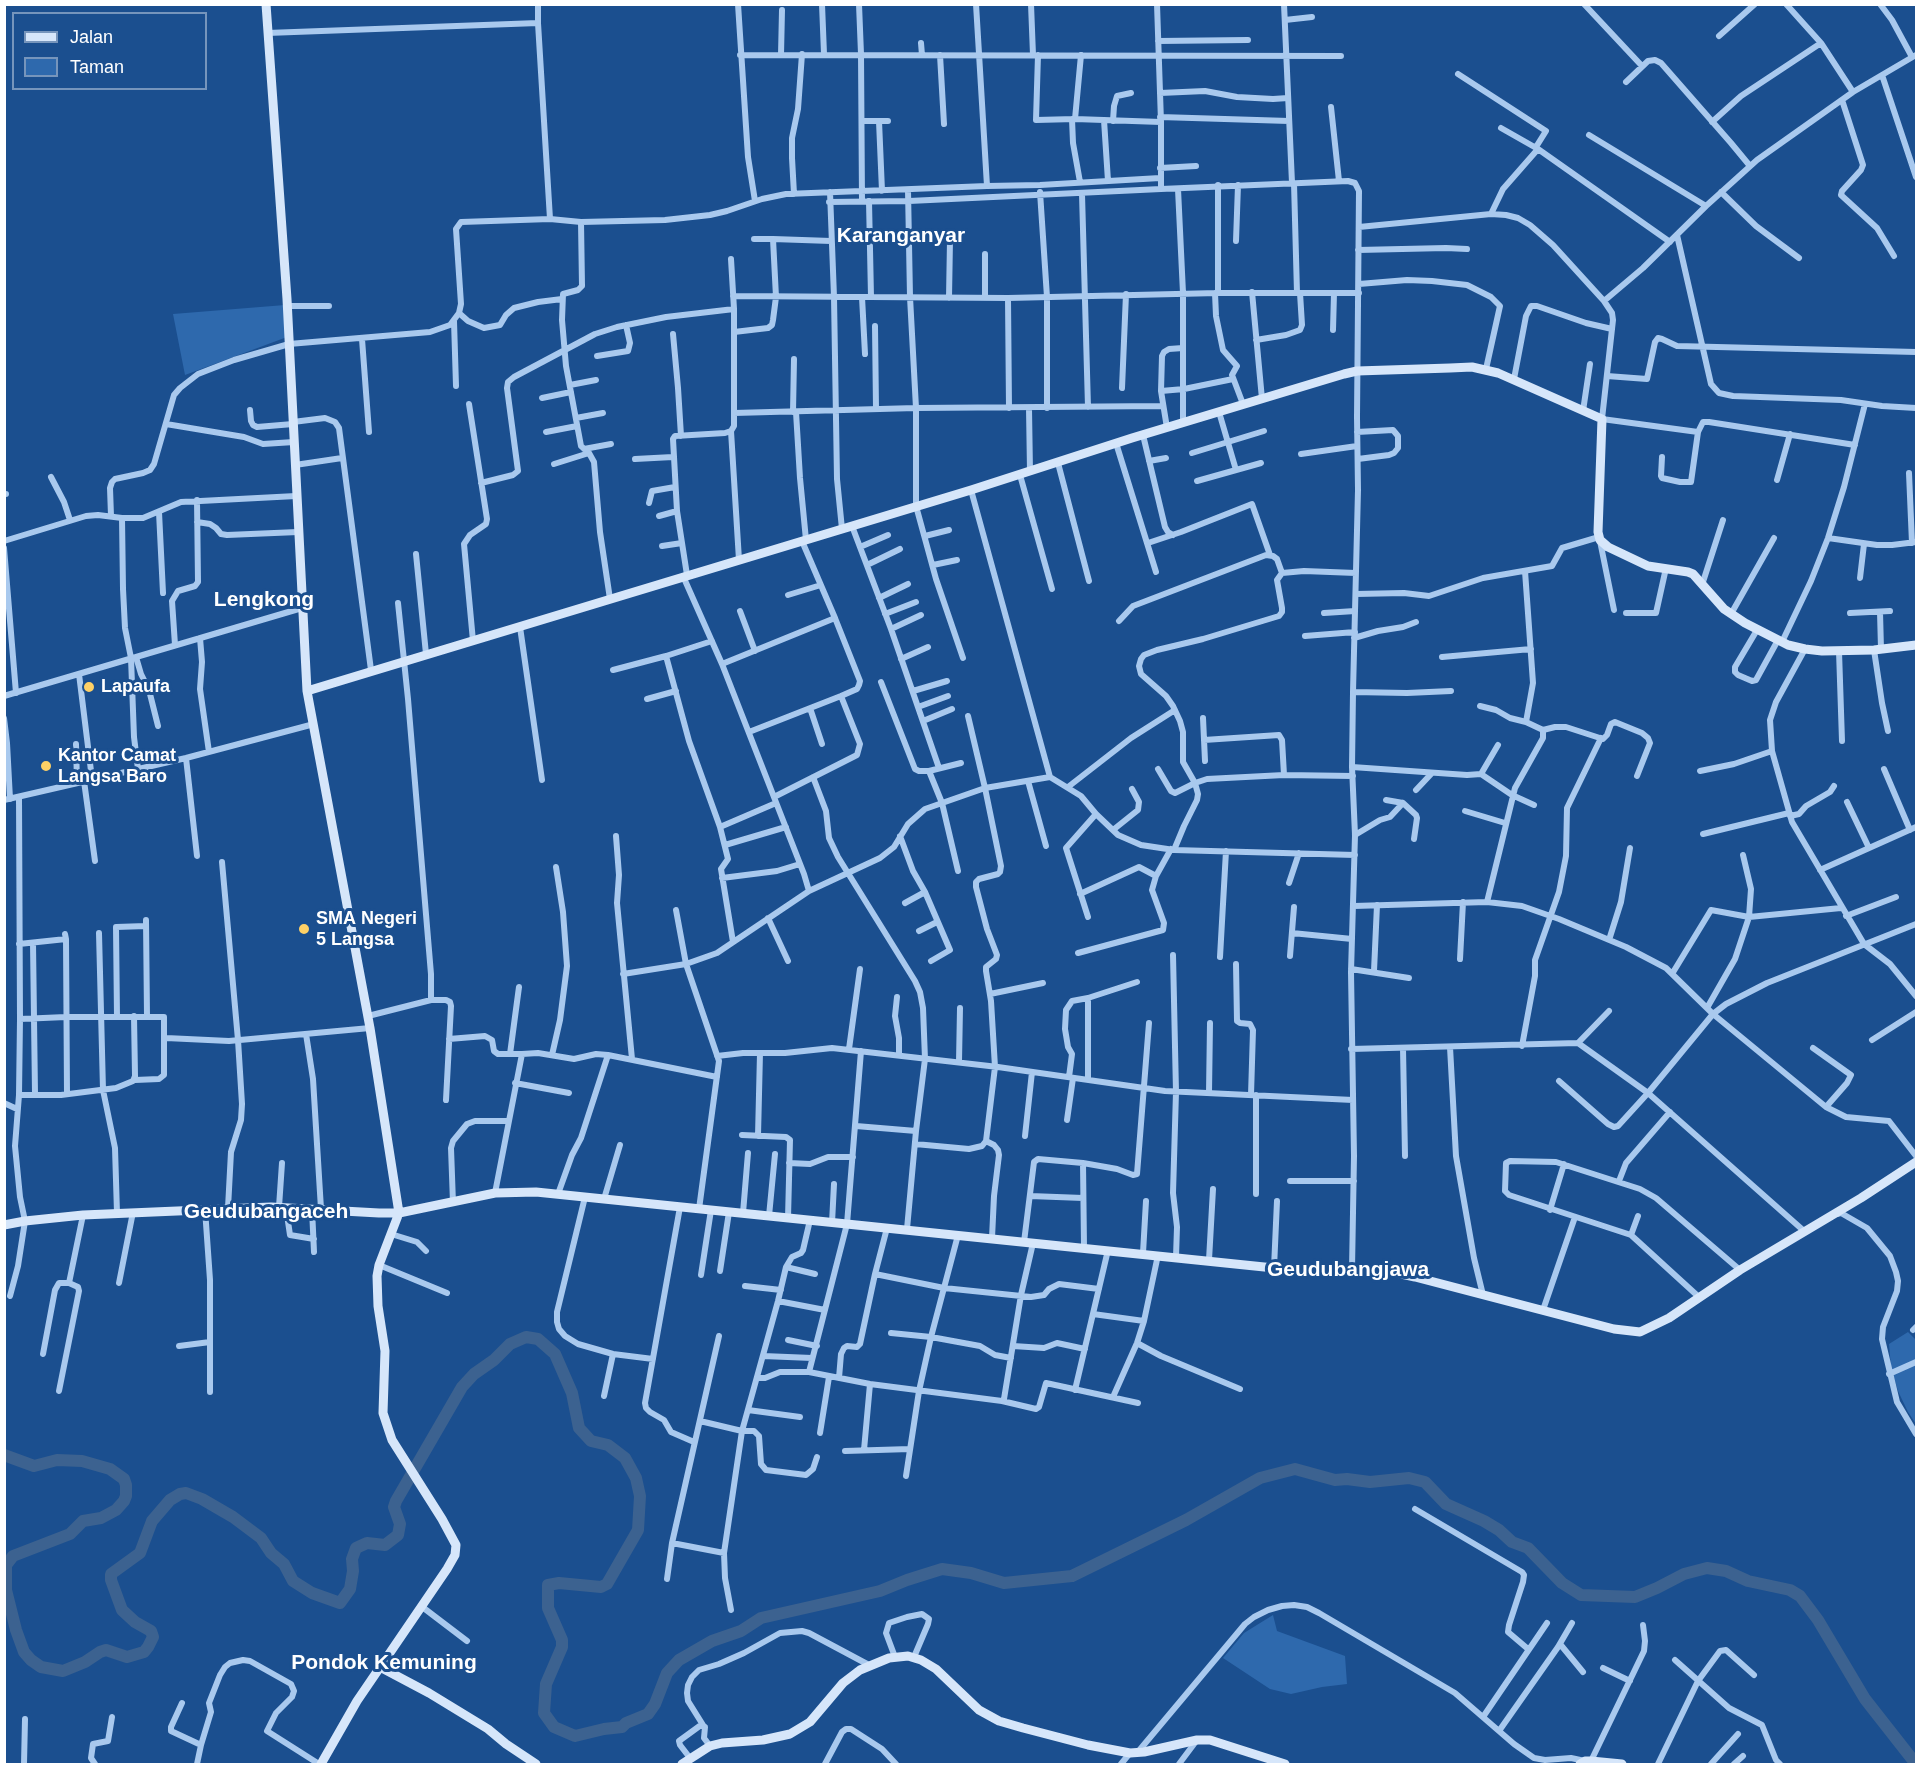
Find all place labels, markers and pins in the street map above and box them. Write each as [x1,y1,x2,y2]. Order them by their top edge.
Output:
place label: Lapaufa [101,676,170,698]
marker: Lapaufa [82,680,96,694]
place label: Kantor Camat Langsa Baro [58,745,176,788]
marker: Kantor Camat Langsa Baro [39,759,53,773]
place label: SMA Negeri 5 Langsa [316,908,417,950]
marker: SMA Negeri 5 Langsa [297,922,311,936]

